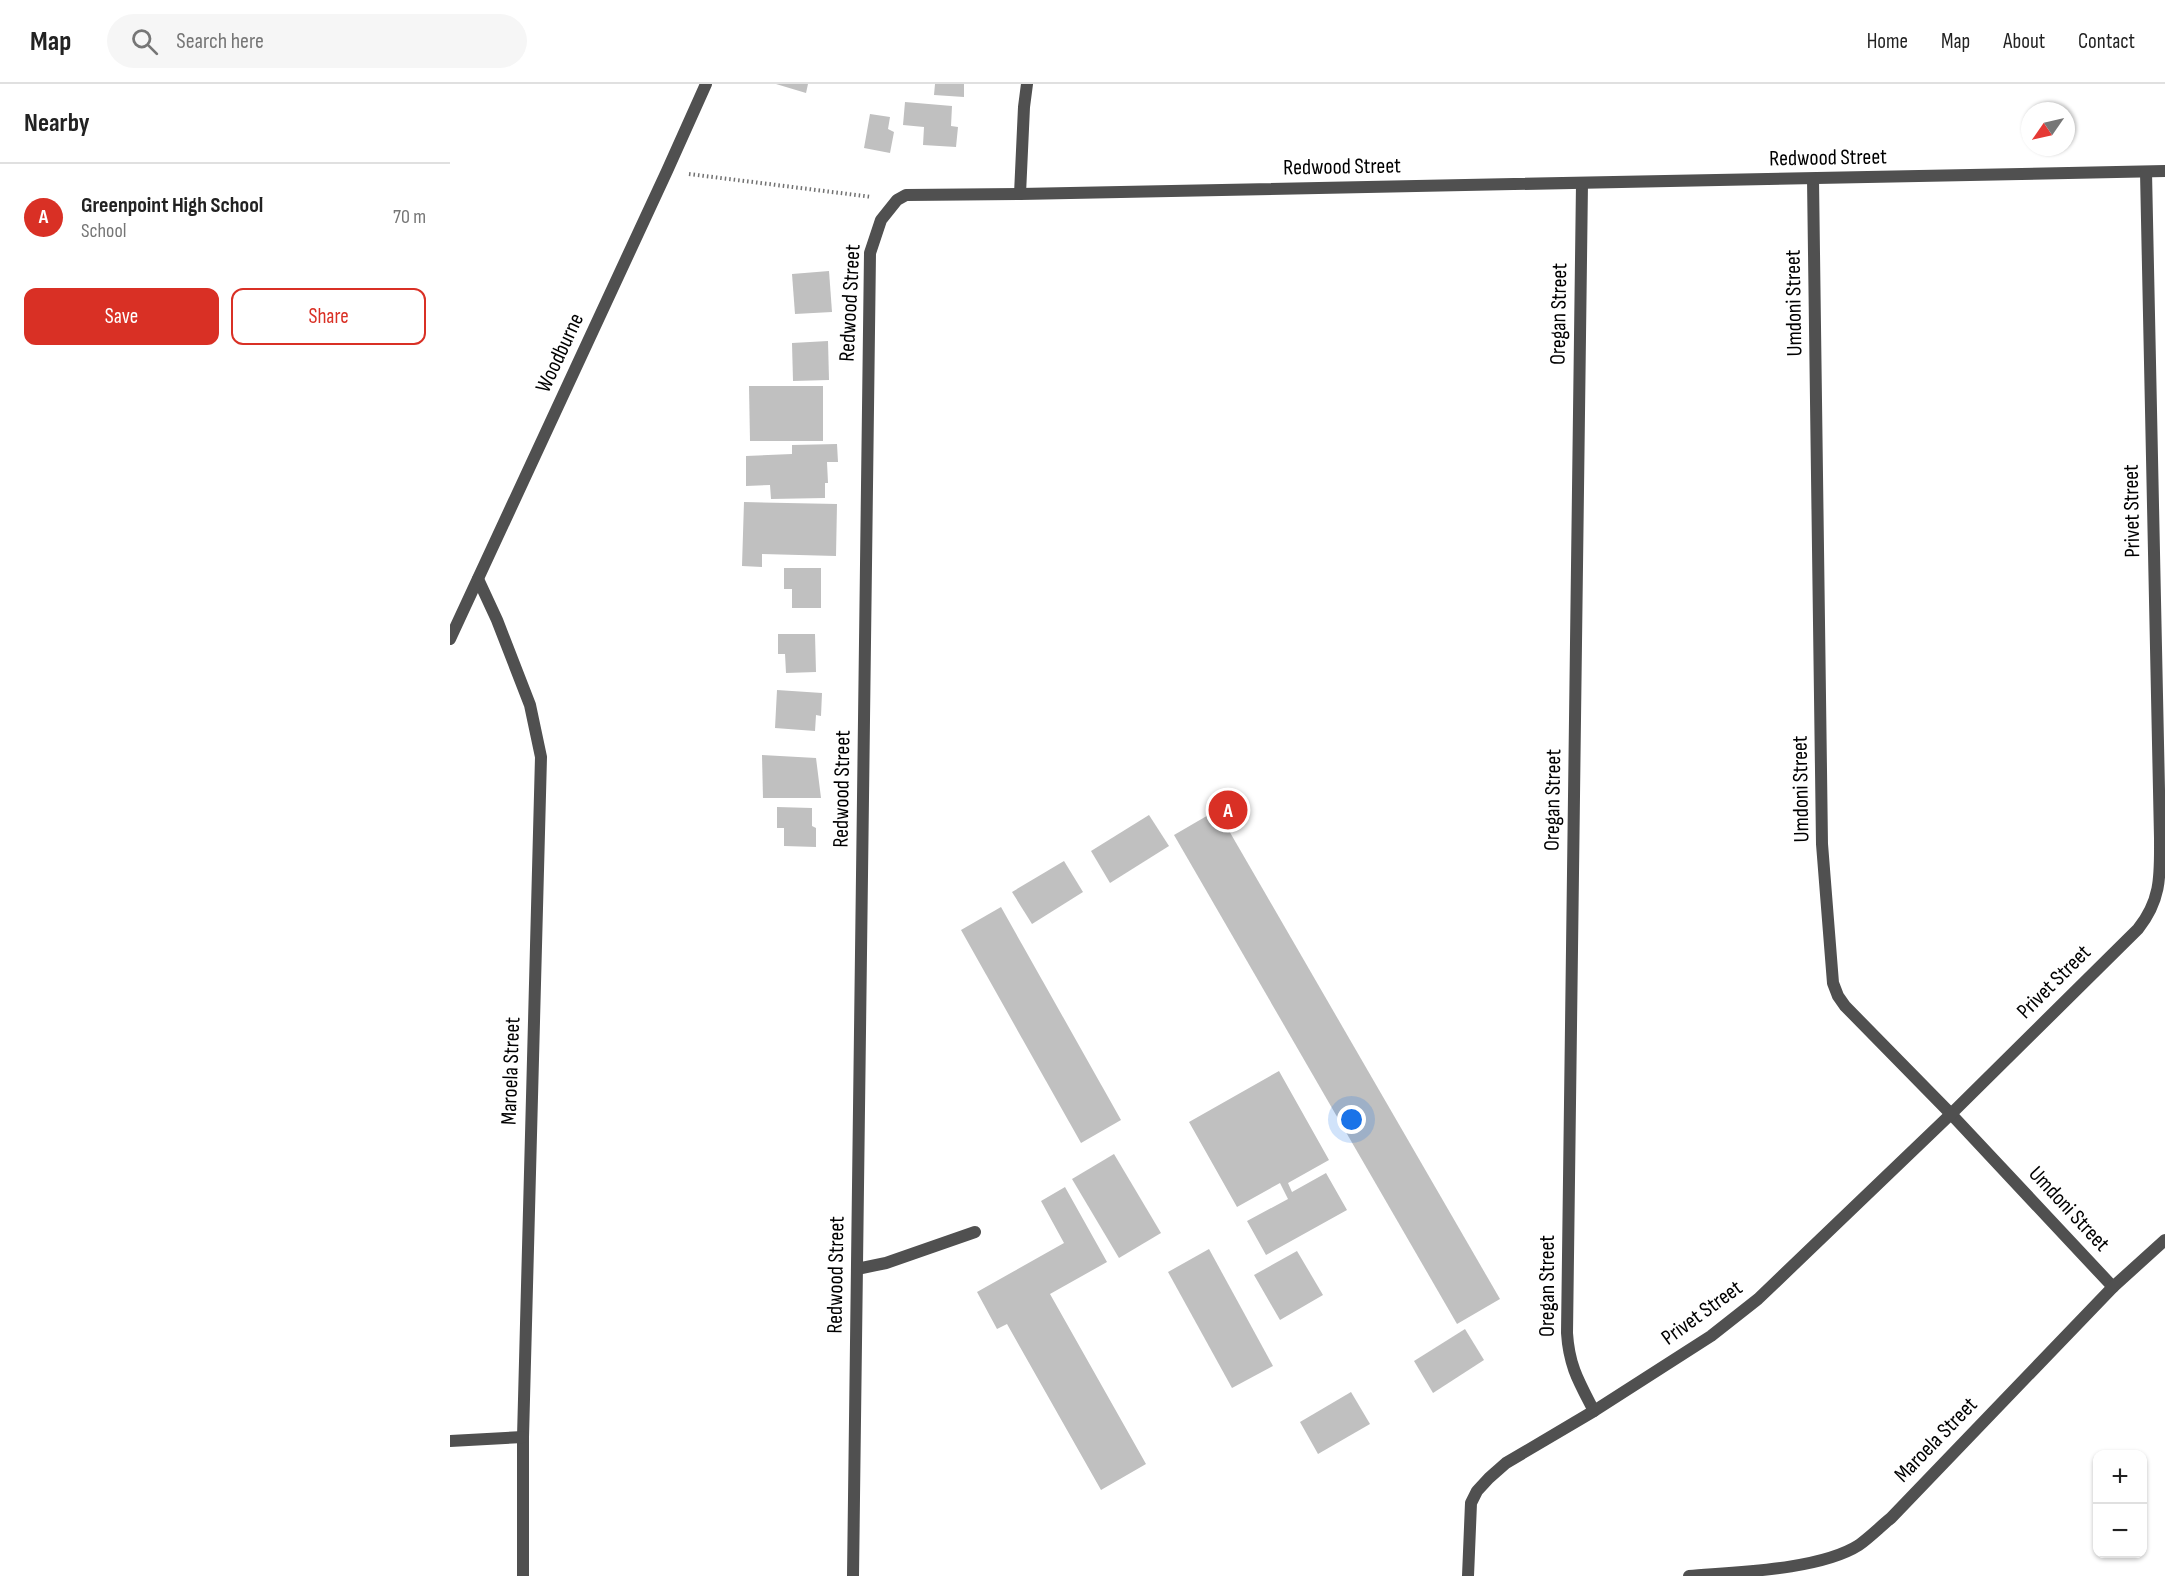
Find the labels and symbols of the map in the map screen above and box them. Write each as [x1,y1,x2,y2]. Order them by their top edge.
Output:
north arrow [2021,102,2075,156]
street label: Redwood Street [1769,143,1887,173]
street label: Redwood Street [1283,152,1401,182]
street label: Redwood Street [833,243,867,362]
street label: Umdoni Street [1780,249,1808,357]
street label: Oregan Street [1545,263,1573,365]
street label: Woodburne [530,309,590,397]
street label: Privet Street [2118,464,2146,558]
street label: Redwood Street [827,730,857,848]
street label: Umdoni Street [1787,735,1815,843]
street label: Oregan Street [1539,749,1567,851]
pin: A [1208,788,1248,832]
street label: Privet Street [2011,939,2097,1025]
street label: Maroela Street [496,1016,526,1125]
your location [1337,1105,1366,1134]
street label: Umdoni Street [2023,1161,2115,1257]
street label: Redwood Street [821,1216,851,1334]
street label: Oregan Street [1534,1235,1561,1337]
street label: Privet Street [1656,1274,1748,1351]
street label: Maroela Street [1889,1392,1983,1488]

